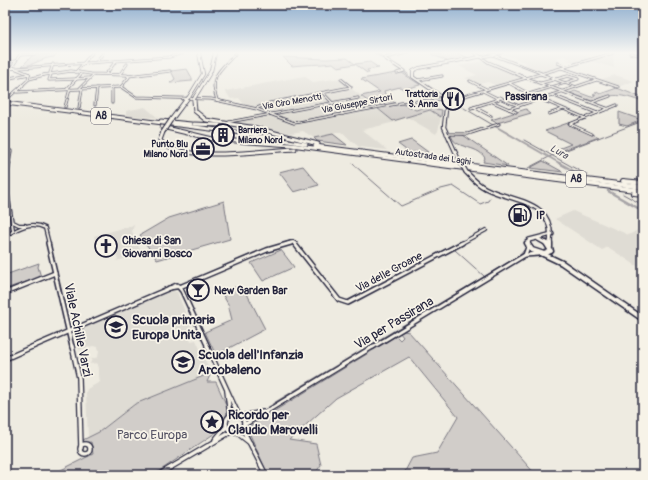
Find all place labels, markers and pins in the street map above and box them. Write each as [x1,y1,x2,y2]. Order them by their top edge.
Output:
restaurant icon: Trattoria S. Anna [440,86,466,112]
place label: Trattoria S. Anna [404,89,439,110]
building icon: Barriera Milano Nord [210,122,236,148]
place label: Barriera Milano Nord [238,125,283,146]
office icon: Punto Blu Milano Nord [190,136,216,162]
place label: Punto Blu Milano Nord [143,139,189,160]
fuel station icon: IP [507,202,533,228]
place label: IP [536,209,545,222]
church icon: Chiesa di San Giovanni Bosco [93,233,119,259]
place label: Chiesa di San Giovanni Bosco [122,234,192,260]
bar icon: New Garden Bar [185,277,211,303]
place label: New Garden Bar [214,284,288,297]
place label: Scuola primaria Europa Unita [132,312,215,343]
school or university icon: Scuola primaria Europa Unita [103,314,129,340]
place label: Scuola dell'Infanzia Arcobaleno [198,347,303,378]
school or university icon: Scuola dell'Infanzia Arcobaleno [170,349,196,375]
place label: Ricordo per Claudio Marovelli [228,407,318,438]
place icon: Ricordo per Claudio Marovelli [199,409,225,435]

